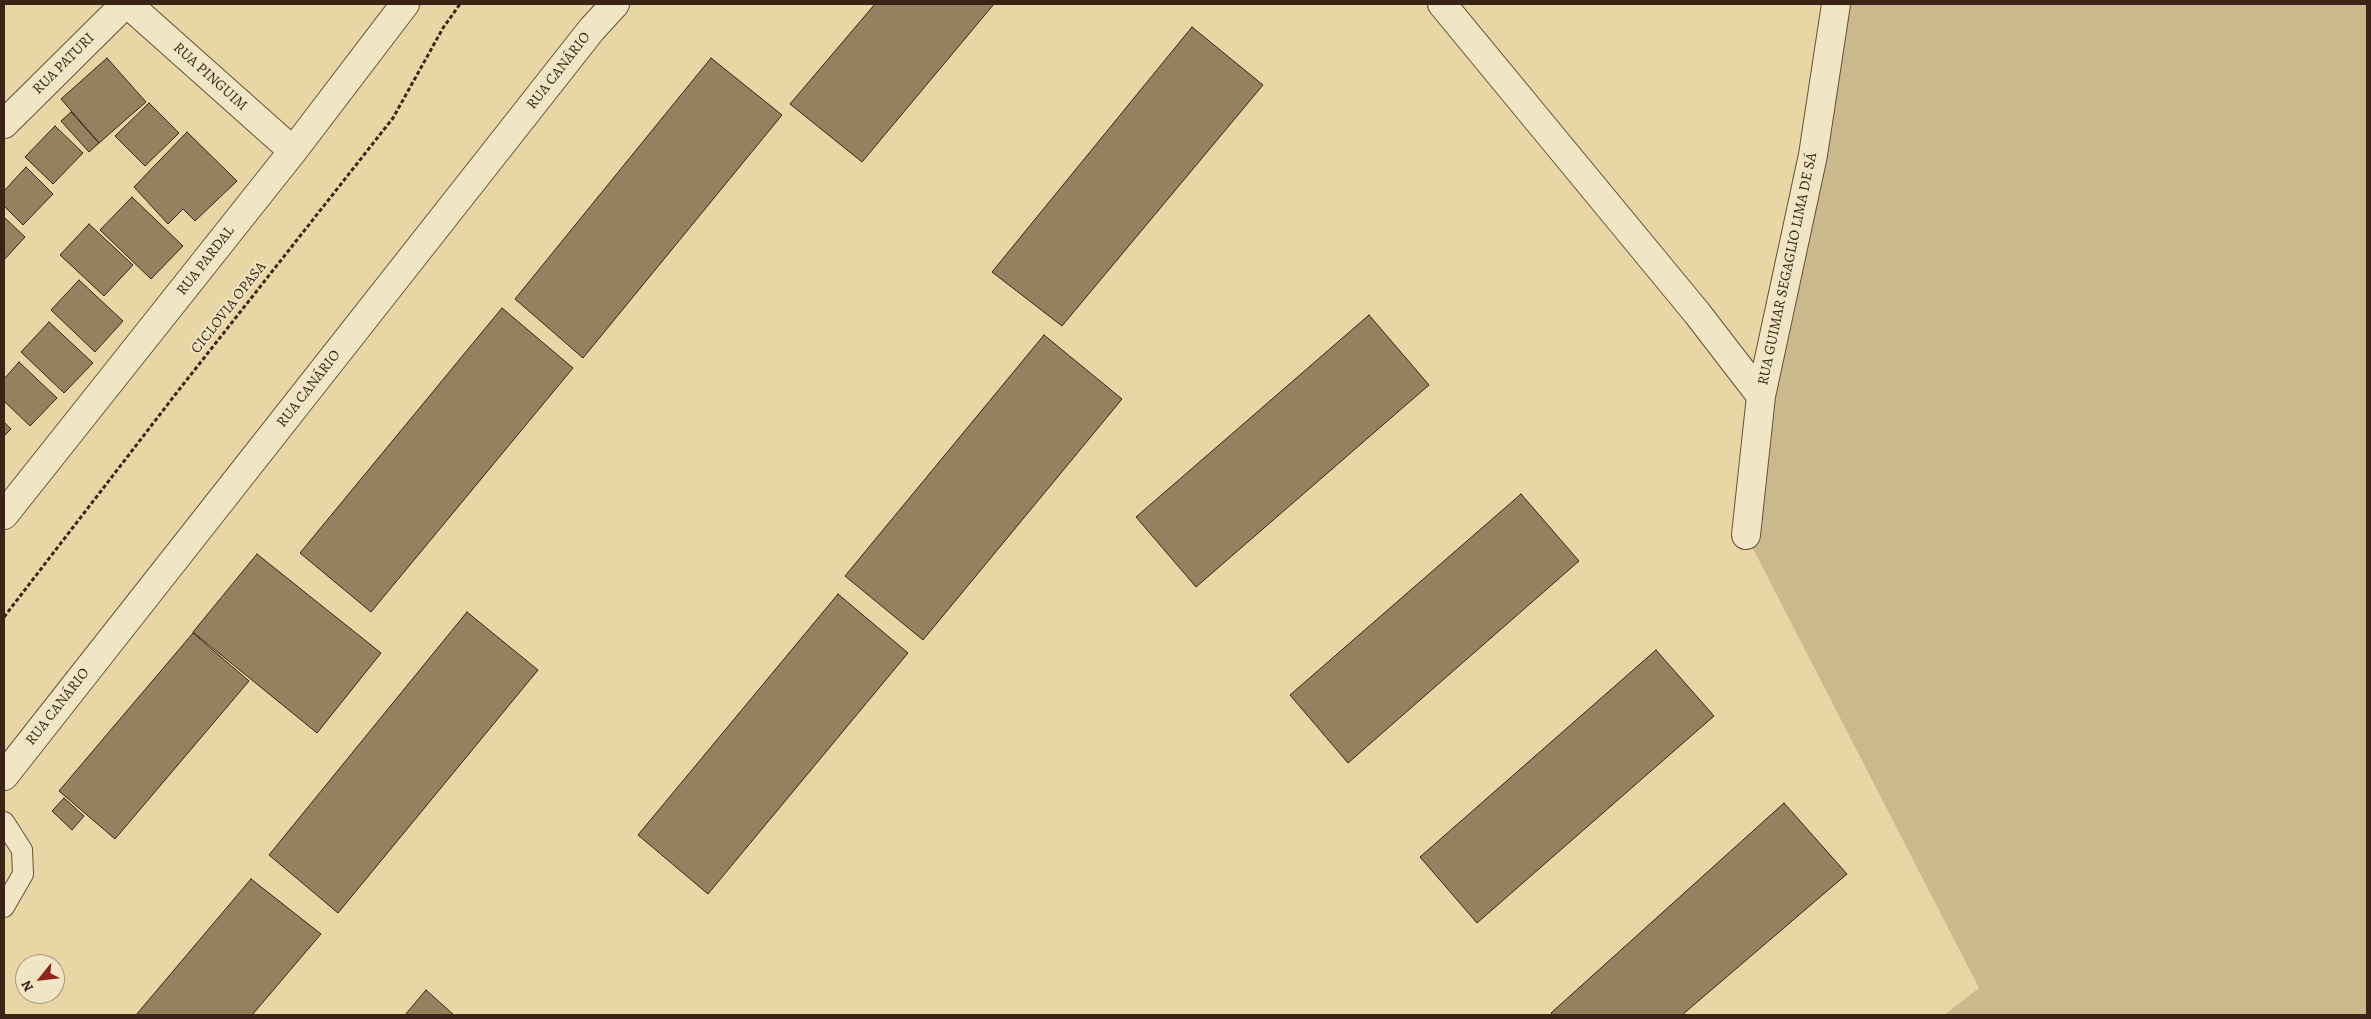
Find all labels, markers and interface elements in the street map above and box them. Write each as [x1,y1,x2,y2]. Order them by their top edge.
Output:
street label: RUA PATURI [29,29,99,99]
street label: RUA CANÁRIO [523,29,595,113]
street label: RUA PINGUIM [169,39,251,115]
street label: RUA GUIMAR SEGAGLIO LIMA DE SÁ [1755,151,1821,387]
street label: RUA PARDAL [173,223,239,299]
street label: CICLOVIA OPASA [188,258,270,358]
street label: RUA CANÁRIO [273,347,345,431]
street label: RUA CANÁRIO [22,665,94,749]
north arrow [15,954,65,1004]
text: N [17,977,38,995]

